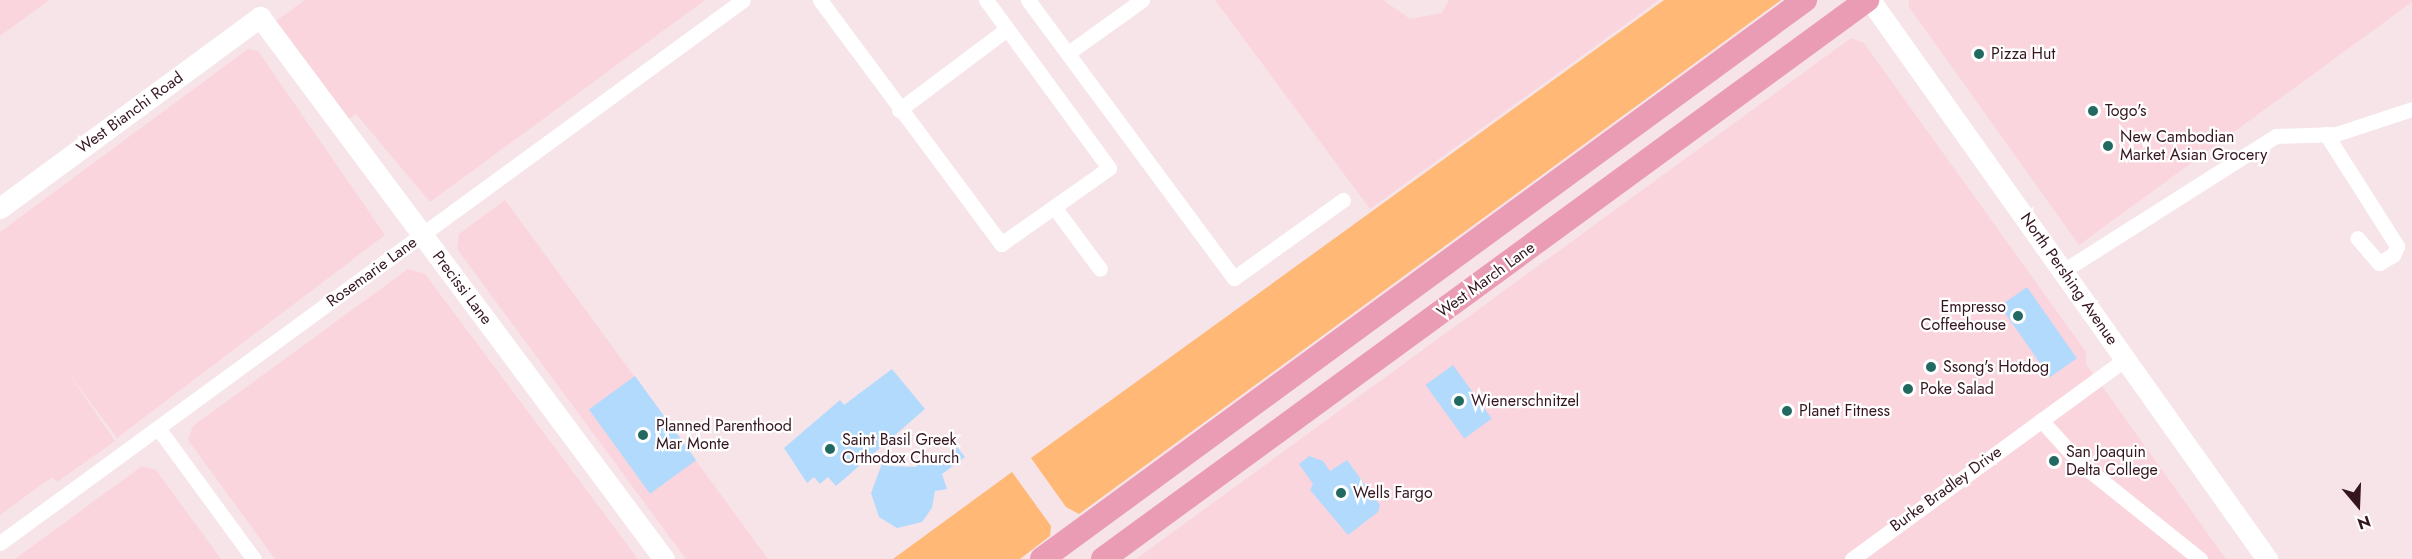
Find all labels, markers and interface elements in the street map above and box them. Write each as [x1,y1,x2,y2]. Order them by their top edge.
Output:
place label: Pizza Hut [1991,44,2055,64]
marker: Pizza Hut [1972,47,1986,61]
street label: West Bianchi Road [73,68,187,158]
place label: Togo's [2105,101,2146,121]
marker: Togo's [2086,104,2100,118]
place label: New Cambodian Market Asian Grocery [2120,127,2267,165]
marker: New Cambodian Market Asian Grocery [2101,139,2115,153]
street label: North Pershing Avenue [2016,209,2122,349]
street label: Rosemarie Lane [323,233,421,311]
street label: West March Lane [1433,238,1539,322]
street label: Precissi Lane [428,247,496,329]
place label: Empresso Coffeehouse [1920,297,2006,335]
marker: Empresso Coffeehouse [2011,309,2025,323]
place label: Ssong's Hotdog [1943,357,2049,377]
marker: Ssong's Hotdog [1924,360,1938,374]
place label: Poke Salad [1920,379,1994,399]
marker: Poke Salad [1901,382,1915,396]
place label: Wienerschnitzel [1471,391,1579,411]
marker: Wienerschnitzel [1452,394,1466,408]
place label: Planet Fitness [1799,401,1890,421]
marker: Planet Fitness [1780,404,1794,418]
place label: Planned Parenthood Mar Monte [656,416,792,454]
marker: Planned Parenthood Mar Monte [634,426,652,444]
place label: Saint Basil Greek Orthodox Church [842,430,959,468]
marker: Saint Basil Greek Orthodox Church [823,442,837,456]
street label: Burke Bradley Drive [1887,442,2005,536]
place label: San Joaquin Delta College [2066,442,2158,480]
marker: San Joaquin Delta College [2047,454,2061,468]
north arrow [2328,475,2388,535]
place label: Wells Fargo [1353,483,1433,503]
marker: Wells Fargo [1334,486,1348,500]
text: N [2354,510,2374,535]

